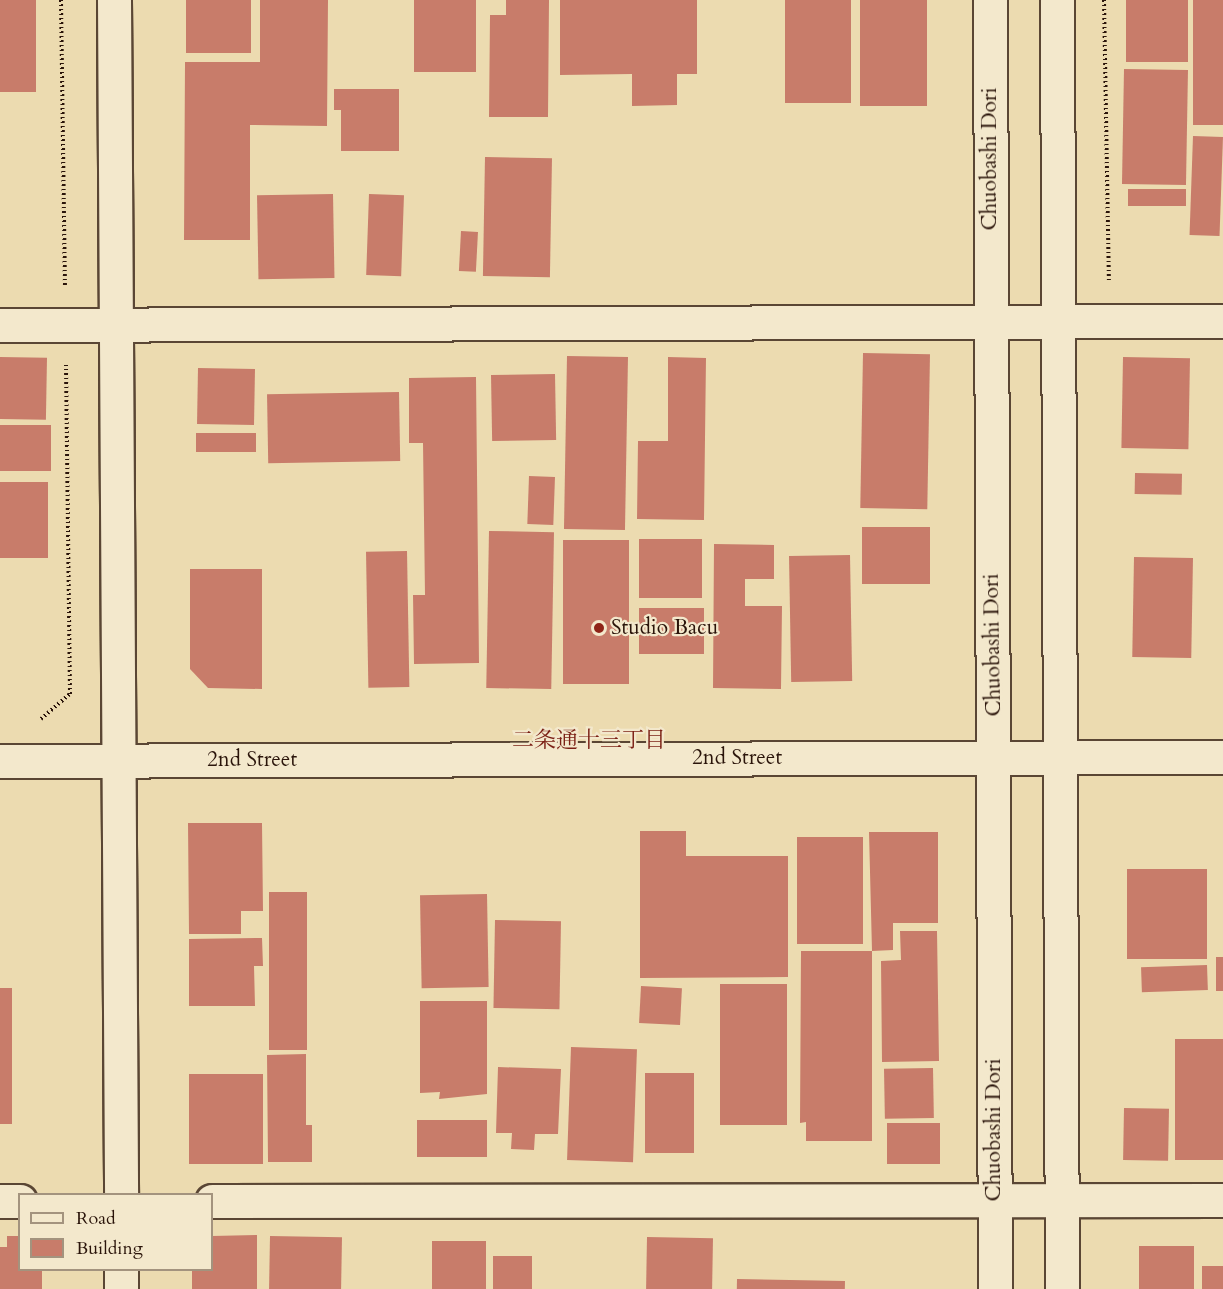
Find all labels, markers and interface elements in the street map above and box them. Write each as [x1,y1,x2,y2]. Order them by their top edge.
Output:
street label: Chuobashi Dori [977,88,1003,230]
street label: Chuobashi Dori [979,573,1007,717]
place label: Studio Bacu [611,615,718,641]
marker: Studio Bacu [592,621,606,635]
district label: 二条通十三丁目 [512,728,666,754]
street label: 2nd Street [692,745,782,771]
street label: 2nd Street [207,747,297,773]
street label: Chuobashi Dori [981,1059,1007,1201]
legend [18,1193,213,1271]
text: Road [76,1206,116,1231]
text: Building [76,1236,143,1261]

